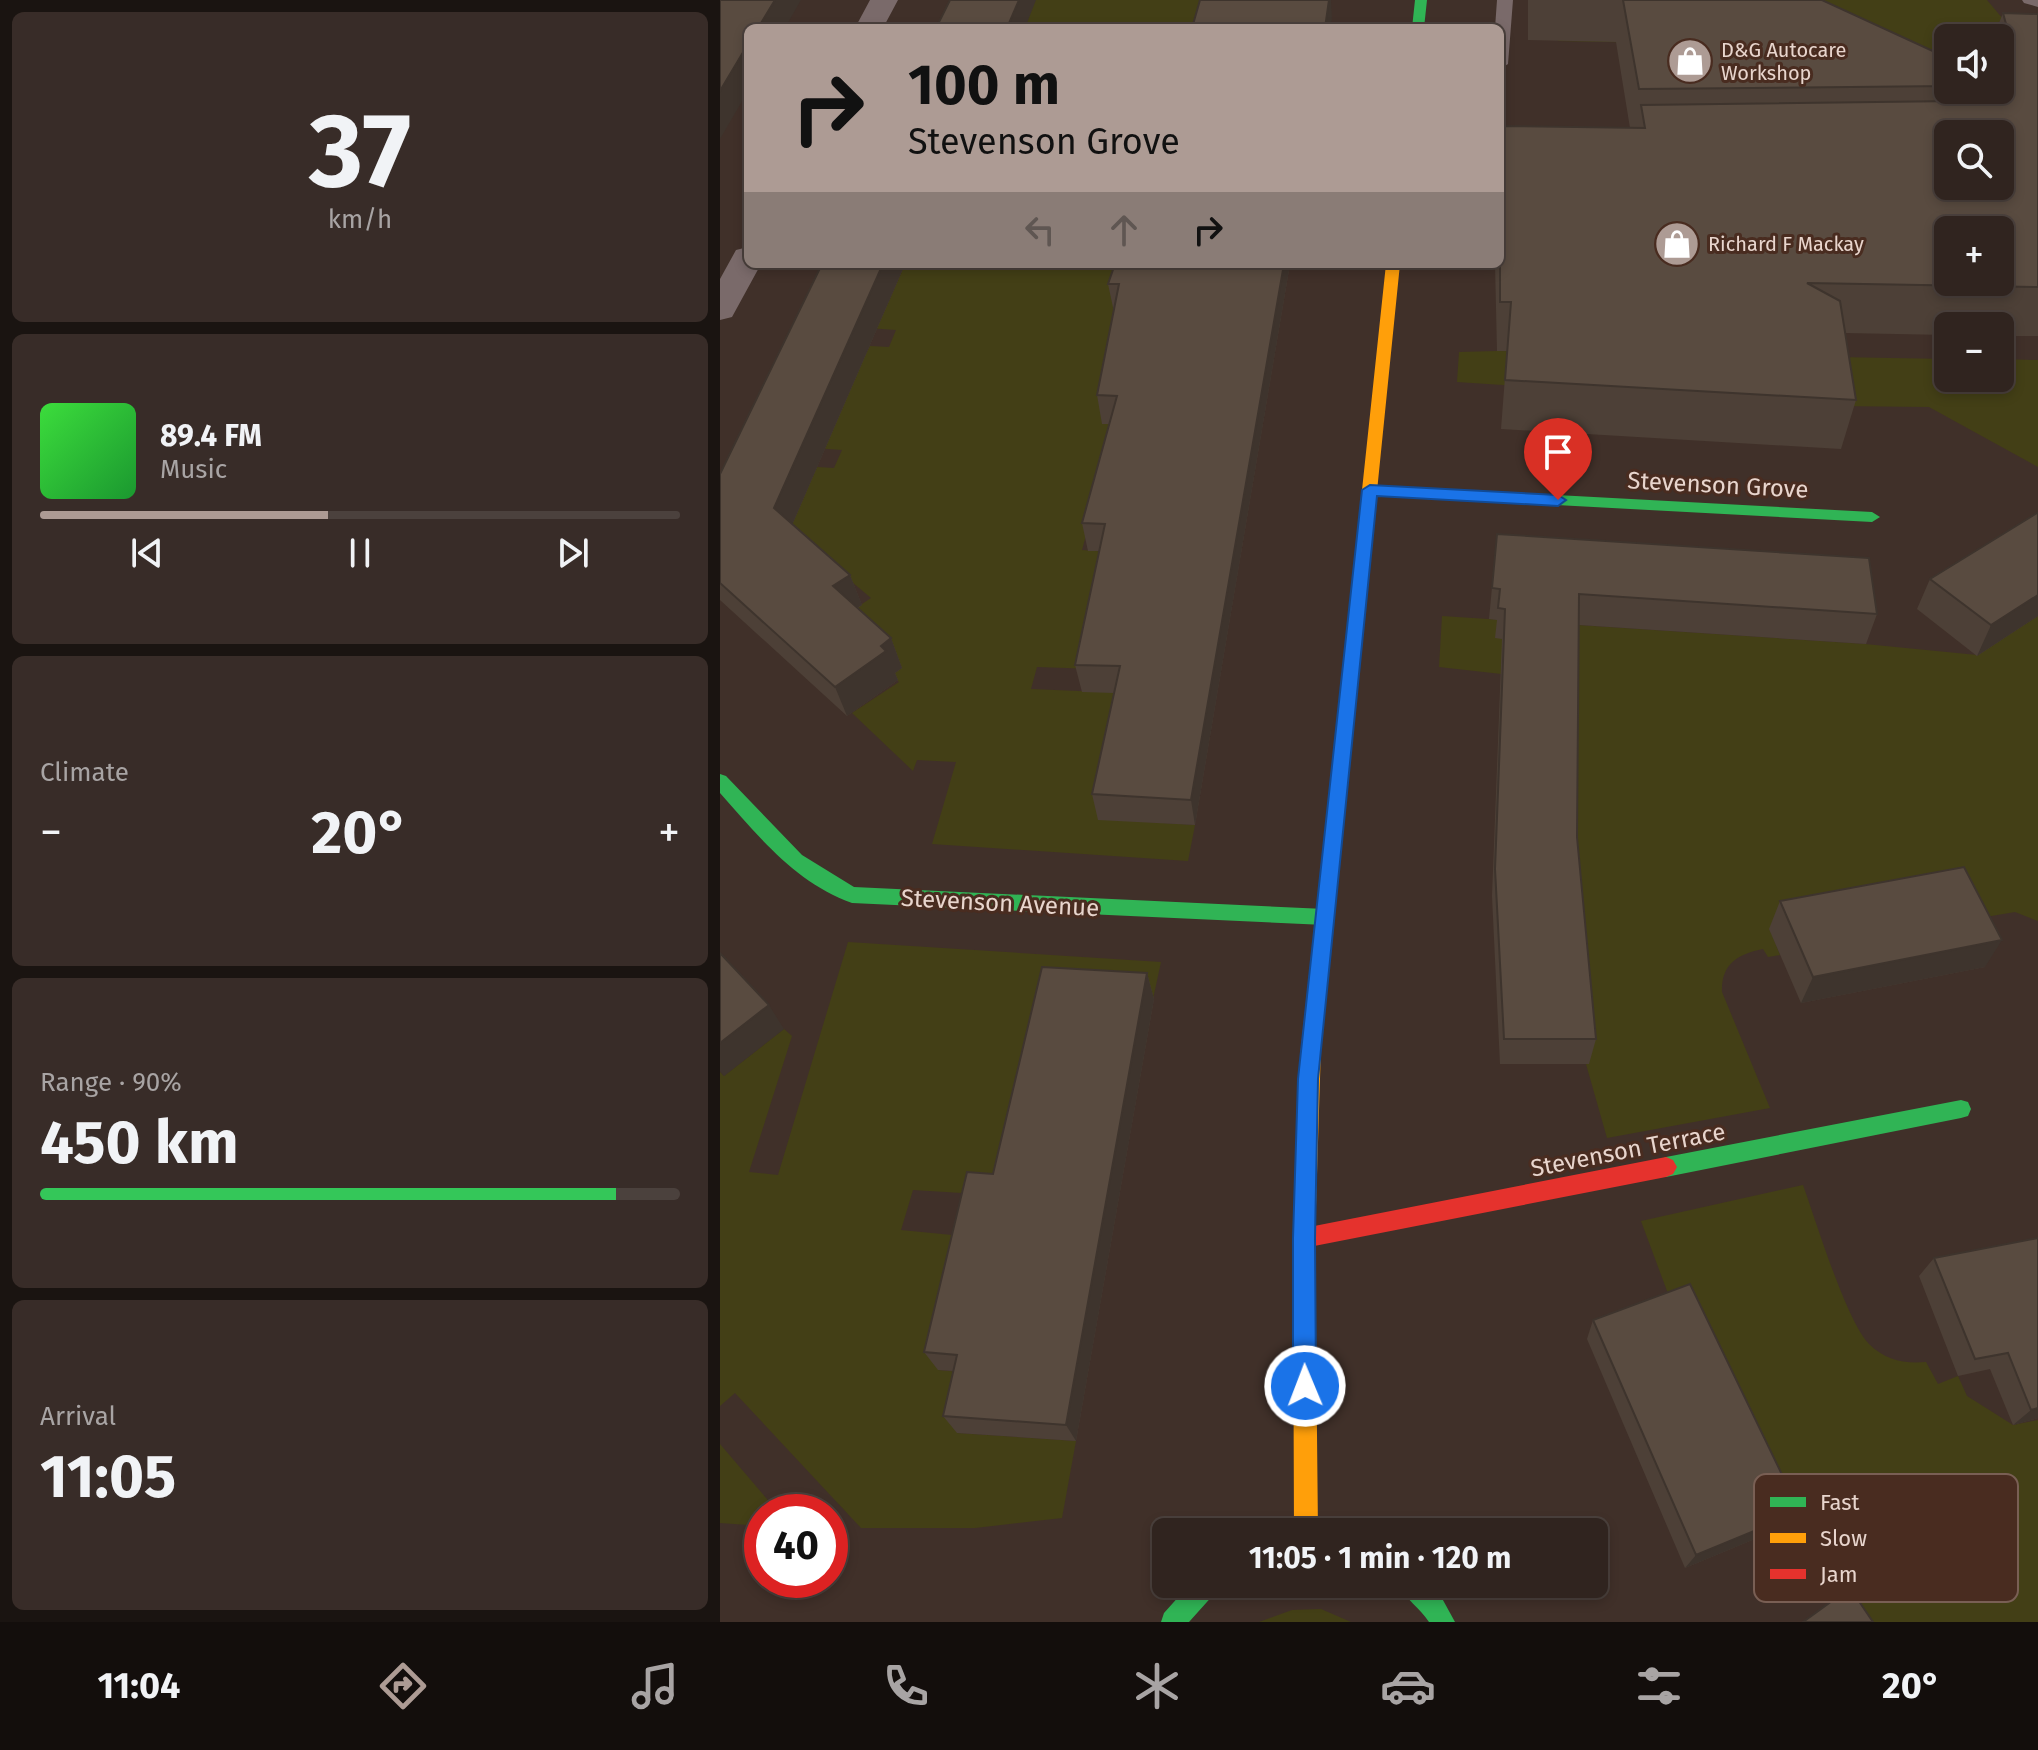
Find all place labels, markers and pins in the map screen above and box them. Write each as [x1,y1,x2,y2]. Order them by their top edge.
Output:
shop icon: D&G Autocare Workshop [1666,37,1714,85]
place label: D&G Autocare Workshop [1721,38,1846,85]
shop icon: Richard F Mackay [1653,220,1701,268]
place label: Richard F Mackay [1708,232,1864,256]
pin [1524,418,1592,500]

